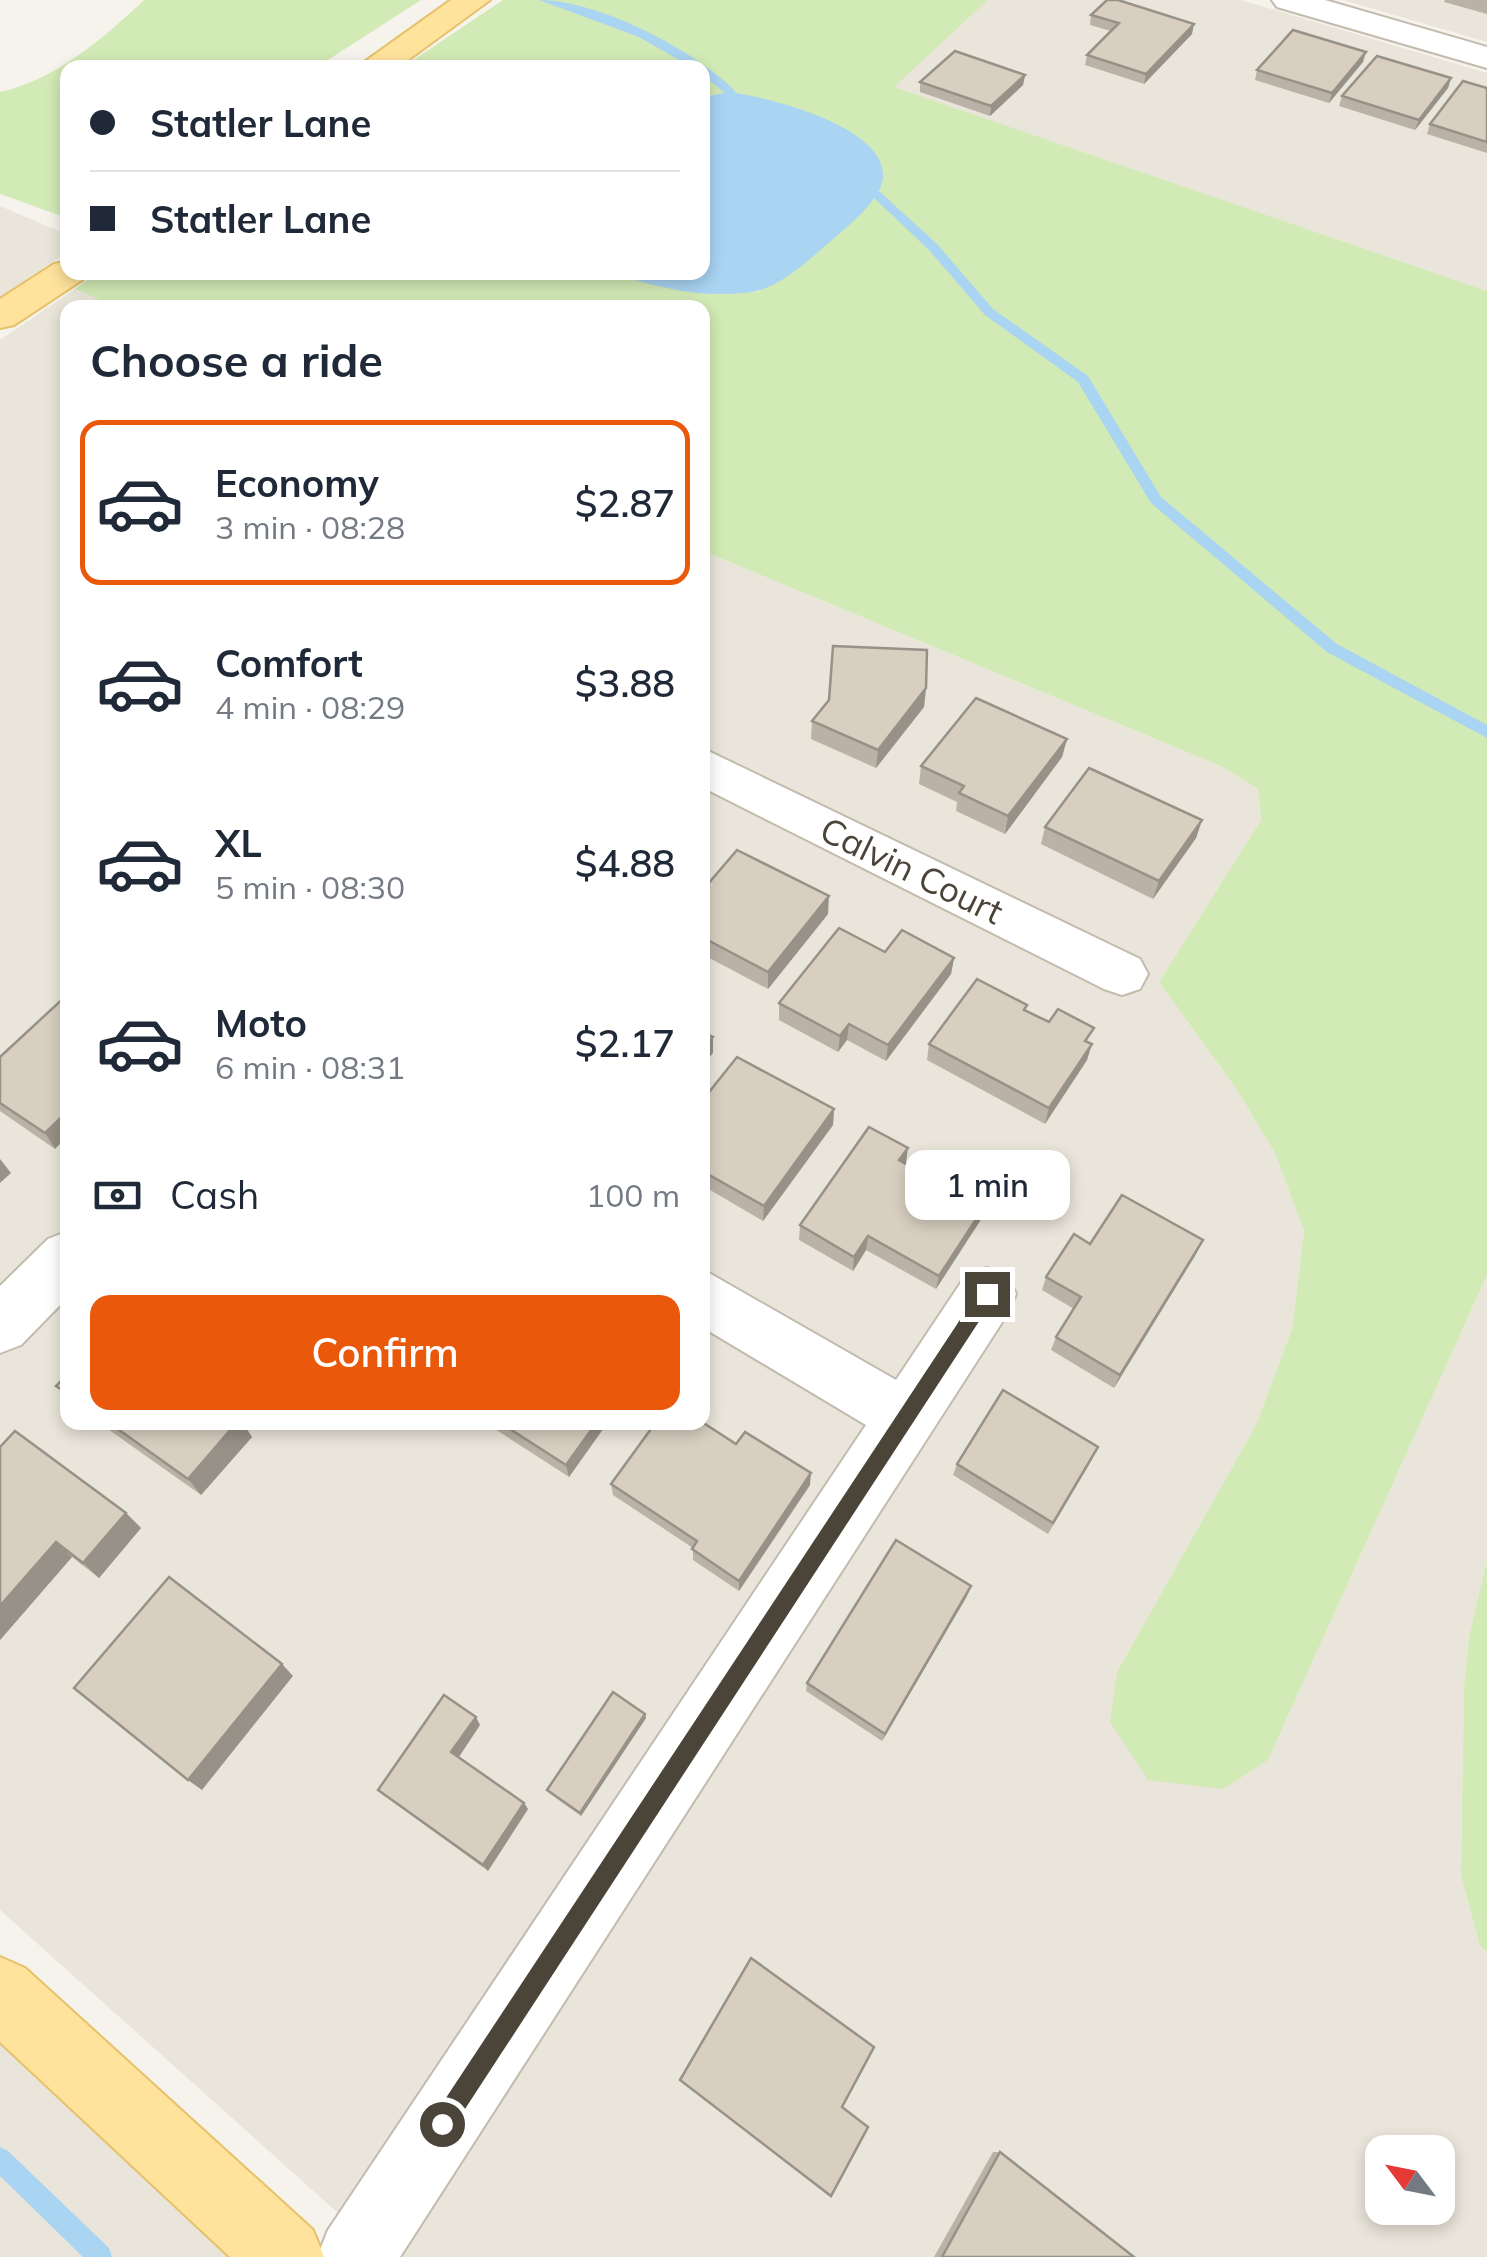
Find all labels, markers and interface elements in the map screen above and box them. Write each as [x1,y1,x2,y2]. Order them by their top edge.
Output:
text: Statler Lane [150,99,371,147]
text: Statler Lane [150,195,371,243]
text: Choose a ride [90,332,383,388]
icon: car [95,458,185,548]
text: Economy [215,459,379,507]
text: $2.87 [575,479,675,527]
text: 3 min · 08:28 [215,507,405,547]
icon: car [95,638,185,728]
text: Comfort [215,639,363,687]
text: $3.88 [575,659,675,707]
text: 4 min · 08:29 [215,687,405,727]
street label: Calvin Court [813,807,1011,933]
icon: car [95,818,185,908]
text: XL [215,819,262,867]
text: $4.88 [575,839,675,887]
text: 5 min · 08:30 [215,867,405,907]
icon: car [95,998,185,1088]
text: Moto [215,999,307,1047]
text: $2.17 [575,1019,675,1067]
text: 6 min · 08:31 [215,1047,405,1087]
callout: 1 min [904,1149,1070,1219]
text: 1 min [946,1165,1029,1205]
icon: cash [90,1168,145,1223]
text: Cash [170,1171,259,1219]
text: 100 m [586,1175,680,1215]
route end [965,1272,1010,1317]
button: Confirm [90,1295,680,1410]
route start [420,2102,465,2147]
north arrow [1365,2135,1455,2225]
map controls [1365,2135,1455,2225]

